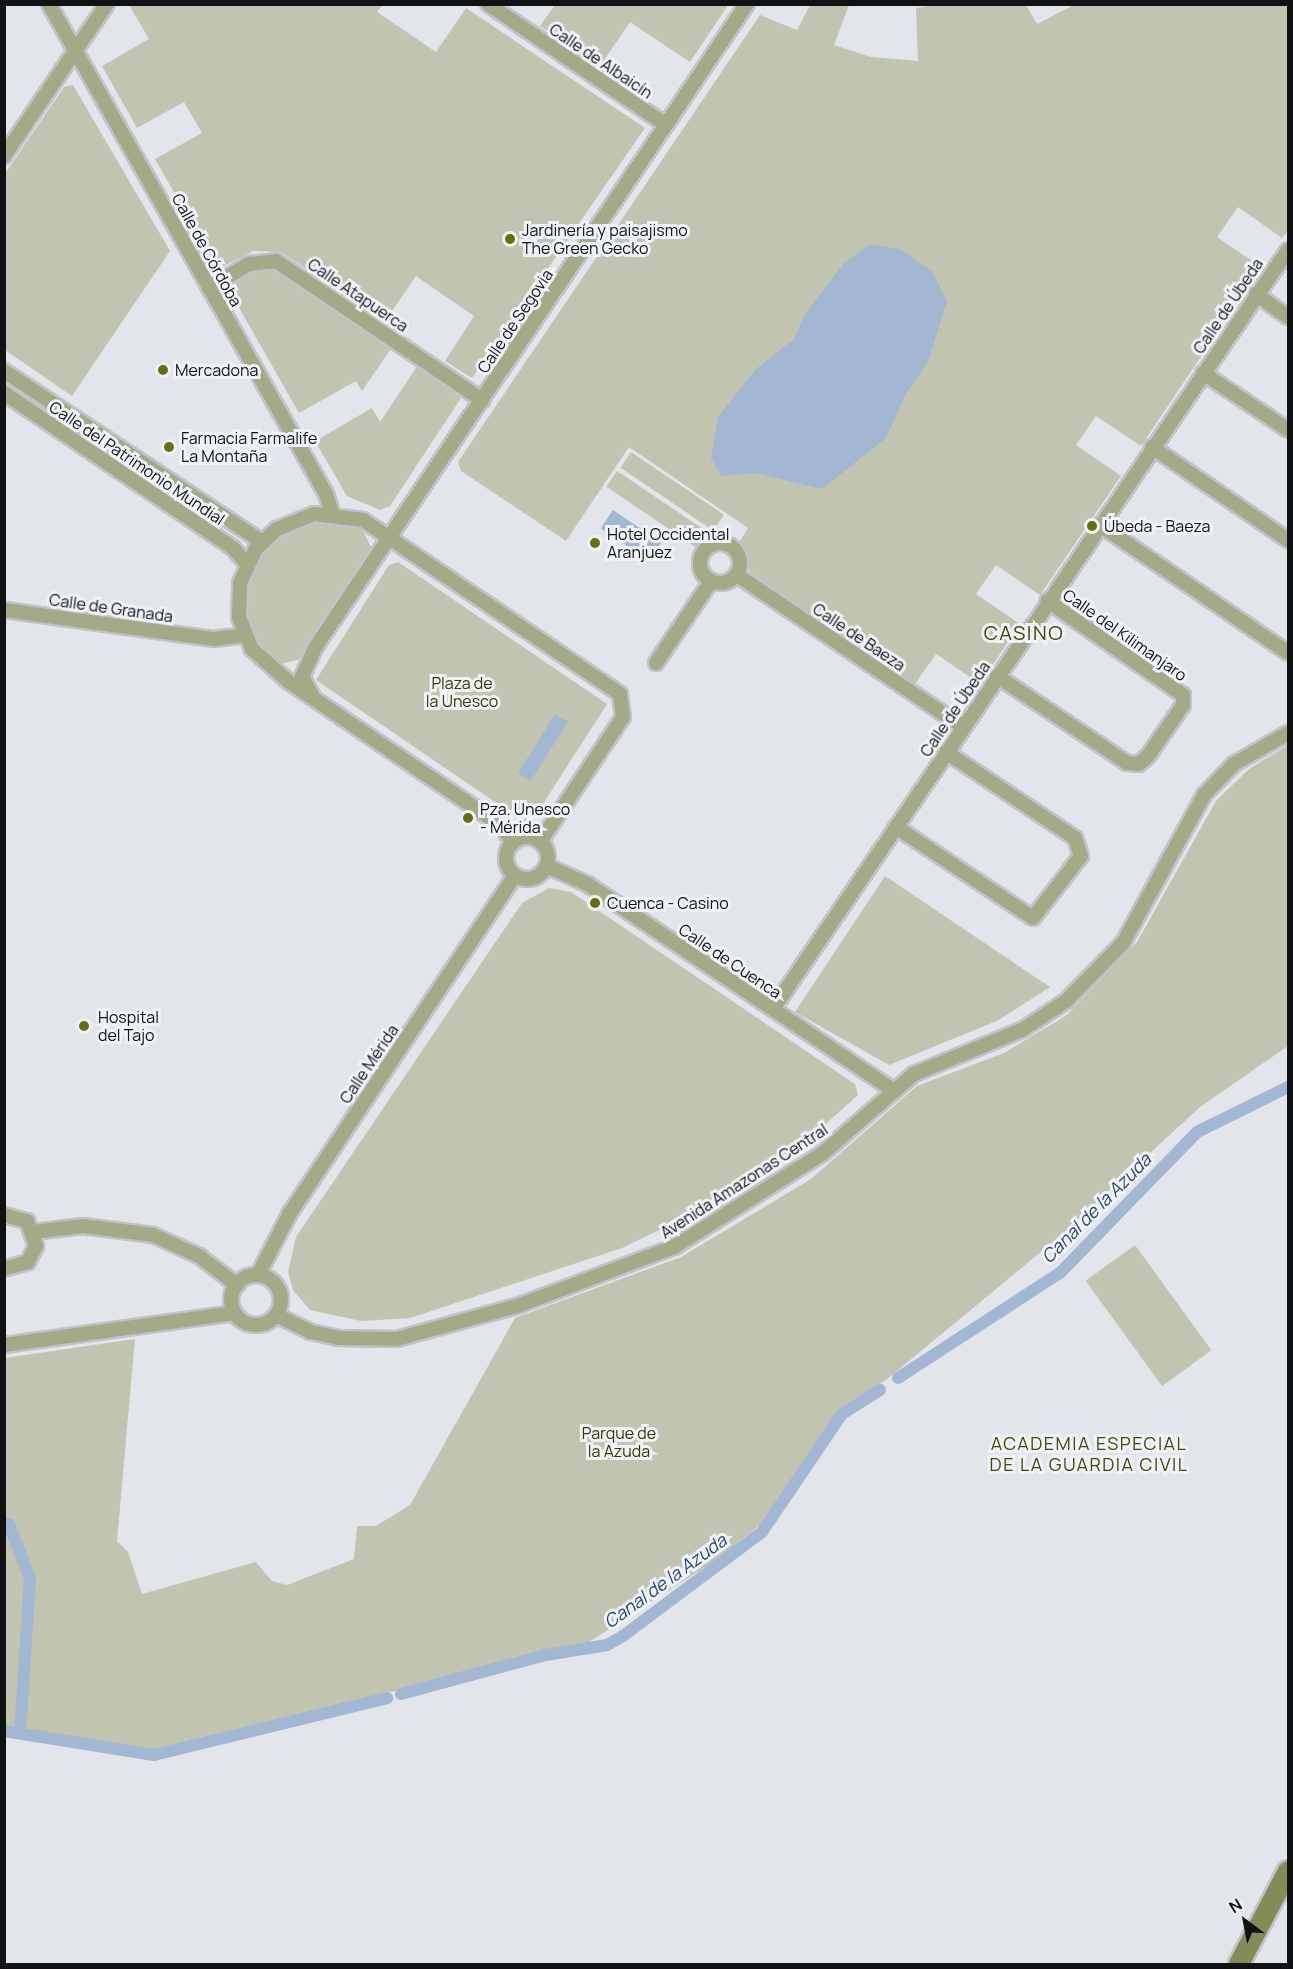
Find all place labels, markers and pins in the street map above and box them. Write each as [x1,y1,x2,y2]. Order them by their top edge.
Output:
place label: Jardinería y paisajismo The Green Gecko [522,220,688,258]
marker: Jardinería y paisajismo The Green Gecko [503,232,517,246]
place label: Mercadona [175,360,258,380]
marker: Mercadona [156,363,170,377]
place label: Farmacia Farmalife La Montaña [181,428,317,466]
marker: Farmacia Farmalife La Montaña [162,440,176,454]
place label: Úbeda - Baeza [1104,516,1210,536]
marker: Úbeda - Baeza [1085,519,1099,533]
place label: Hotel Occidental Aranjuez [607,524,729,562]
marker: Hotel Occidental Aranjuez [588,536,602,550]
place label: Pza. Unesco - Mérida [480,799,570,837]
marker: Pza. Unesco - Mérida [461,811,475,825]
place label: Cuenca - Casino [607,893,729,913]
marker: Cuenca - Casino [588,896,602,910]
place label: Hospital del Tajo [98,1007,159,1045]
marker: Hospital del Tajo [75,1017,93,1035]

